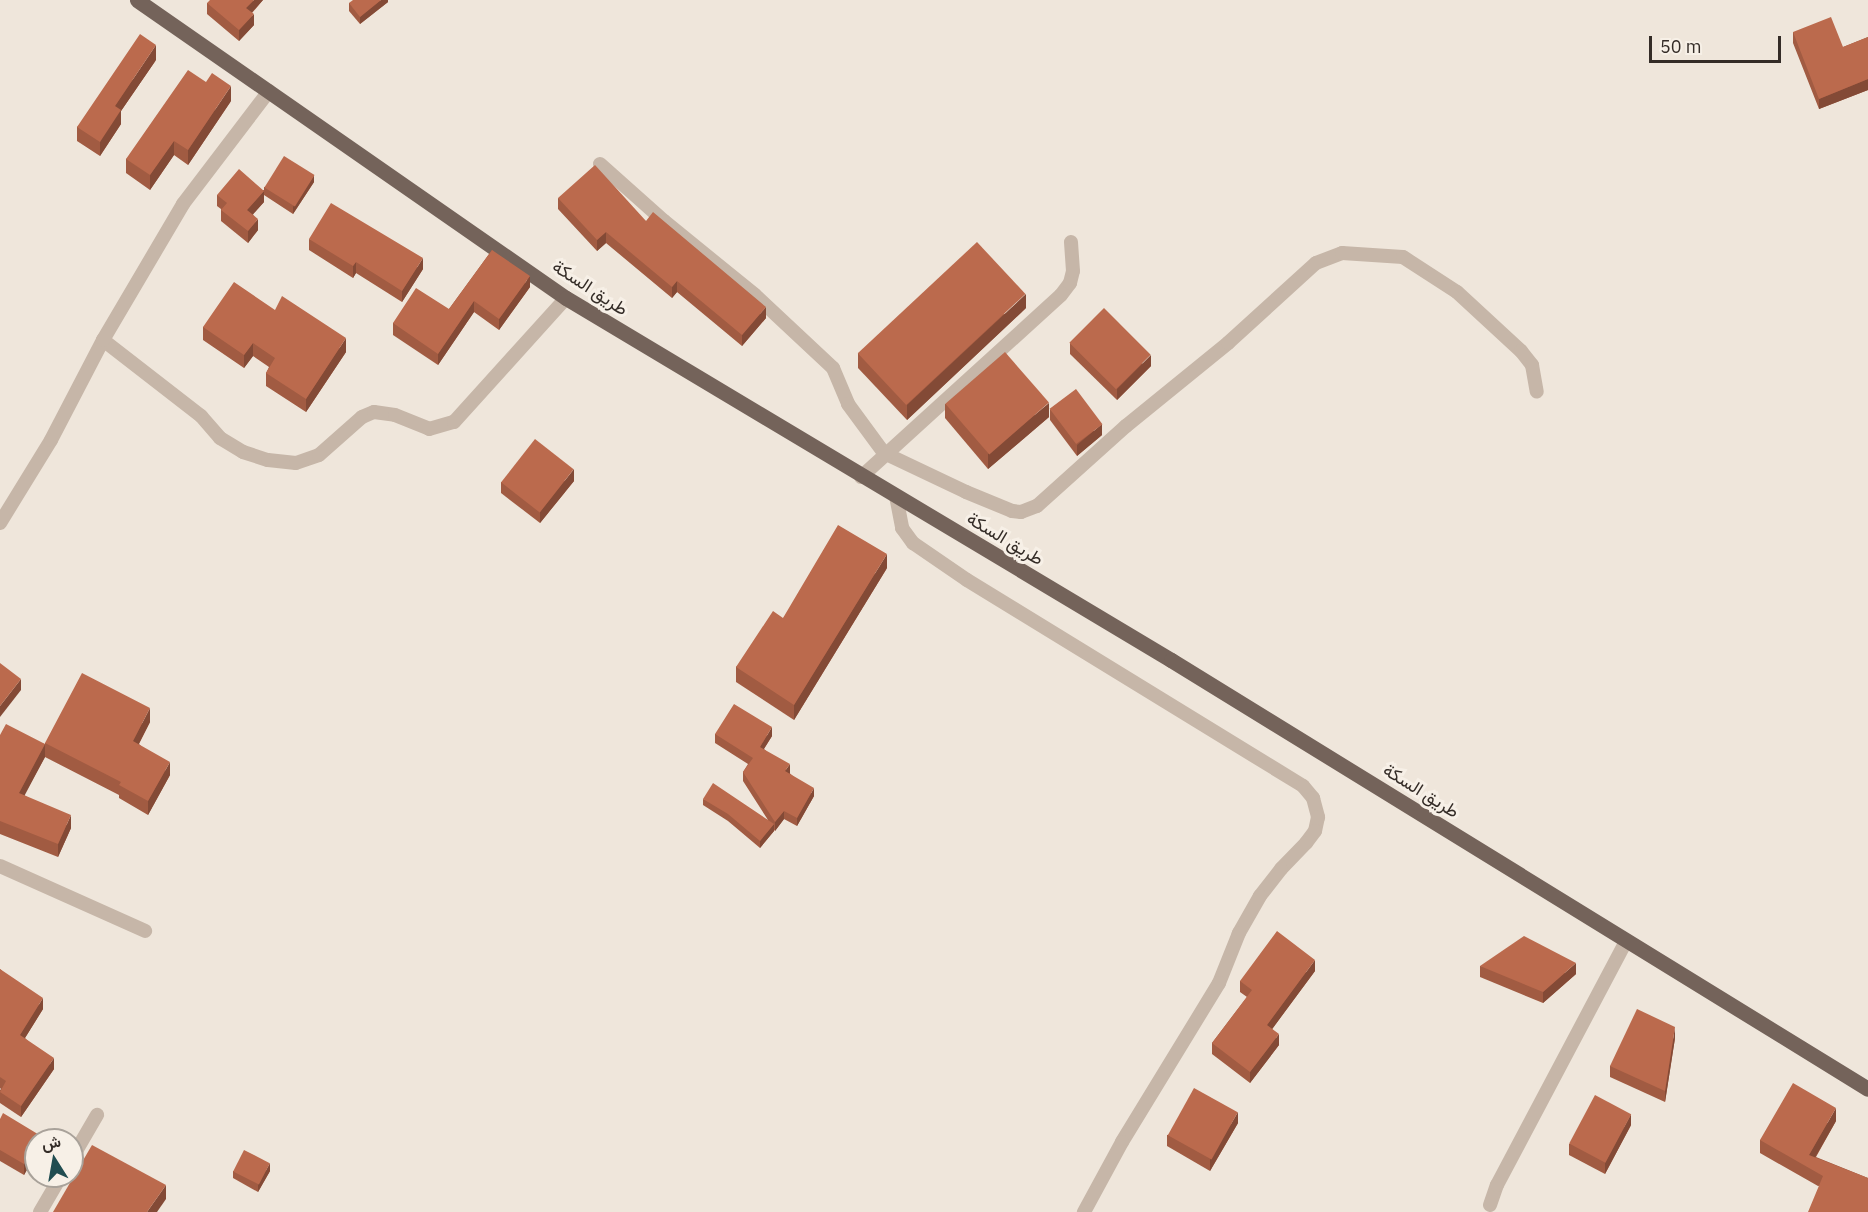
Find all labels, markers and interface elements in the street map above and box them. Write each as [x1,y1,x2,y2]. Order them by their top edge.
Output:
scale bar [1652,24,1784,62]
text: 50 m [1660,35,1702,58]
street label: طريق السكة [548,256,632,320]
street label: طريق السكة [963,508,1047,570]
street label: طريق السكة [1379,759,1463,823]
north arrow [24,1128,84,1188]
text: ش [40,1131,62,1154]

